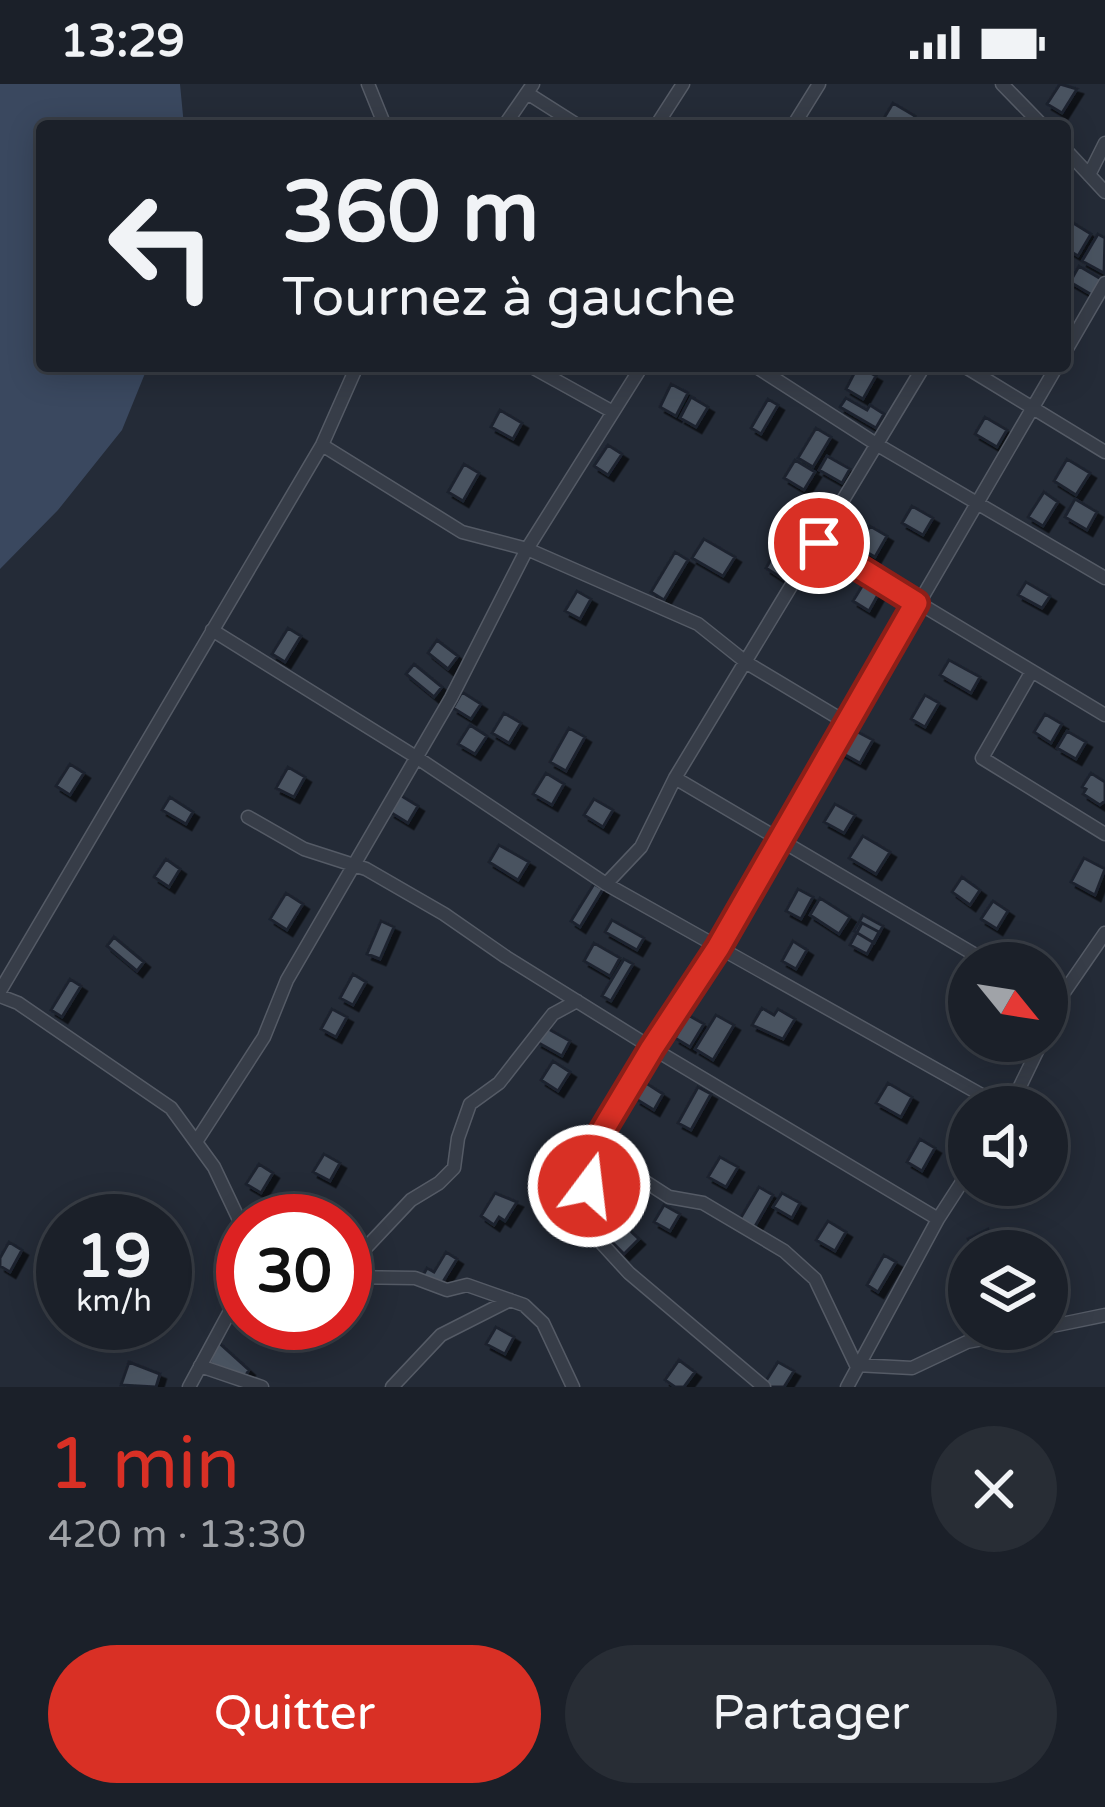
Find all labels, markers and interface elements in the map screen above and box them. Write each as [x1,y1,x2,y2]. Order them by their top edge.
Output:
text: 13:29 [60,15,185,69]
text: 360 m [282,163,539,264]
icon: left [84,168,240,324]
text: Tournez à gauche [282,265,736,330]
pin [768,492,870,594]
icon: arrive [786,510,852,576]
north arrow [948,942,1068,1062]
map controls [948,942,1068,1350]
button: sound [948,1086,1068,1206]
position arrow [526,1123,652,1249]
speed limit sign: 30 [216,1194,372,1350]
text: 19 [76,1221,152,1293]
button: layers [948,1230,1068,1350]
text: km/h [76,1283,152,1320]
text: 1 min [48,1422,240,1509]
button: close [931,1426,1057,1552]
text: 420 m · 13:30 [48,1511,306,1558]
button: Quitter [48,1645,541,1783]
button: Partager [565,1645,1057,1783]

